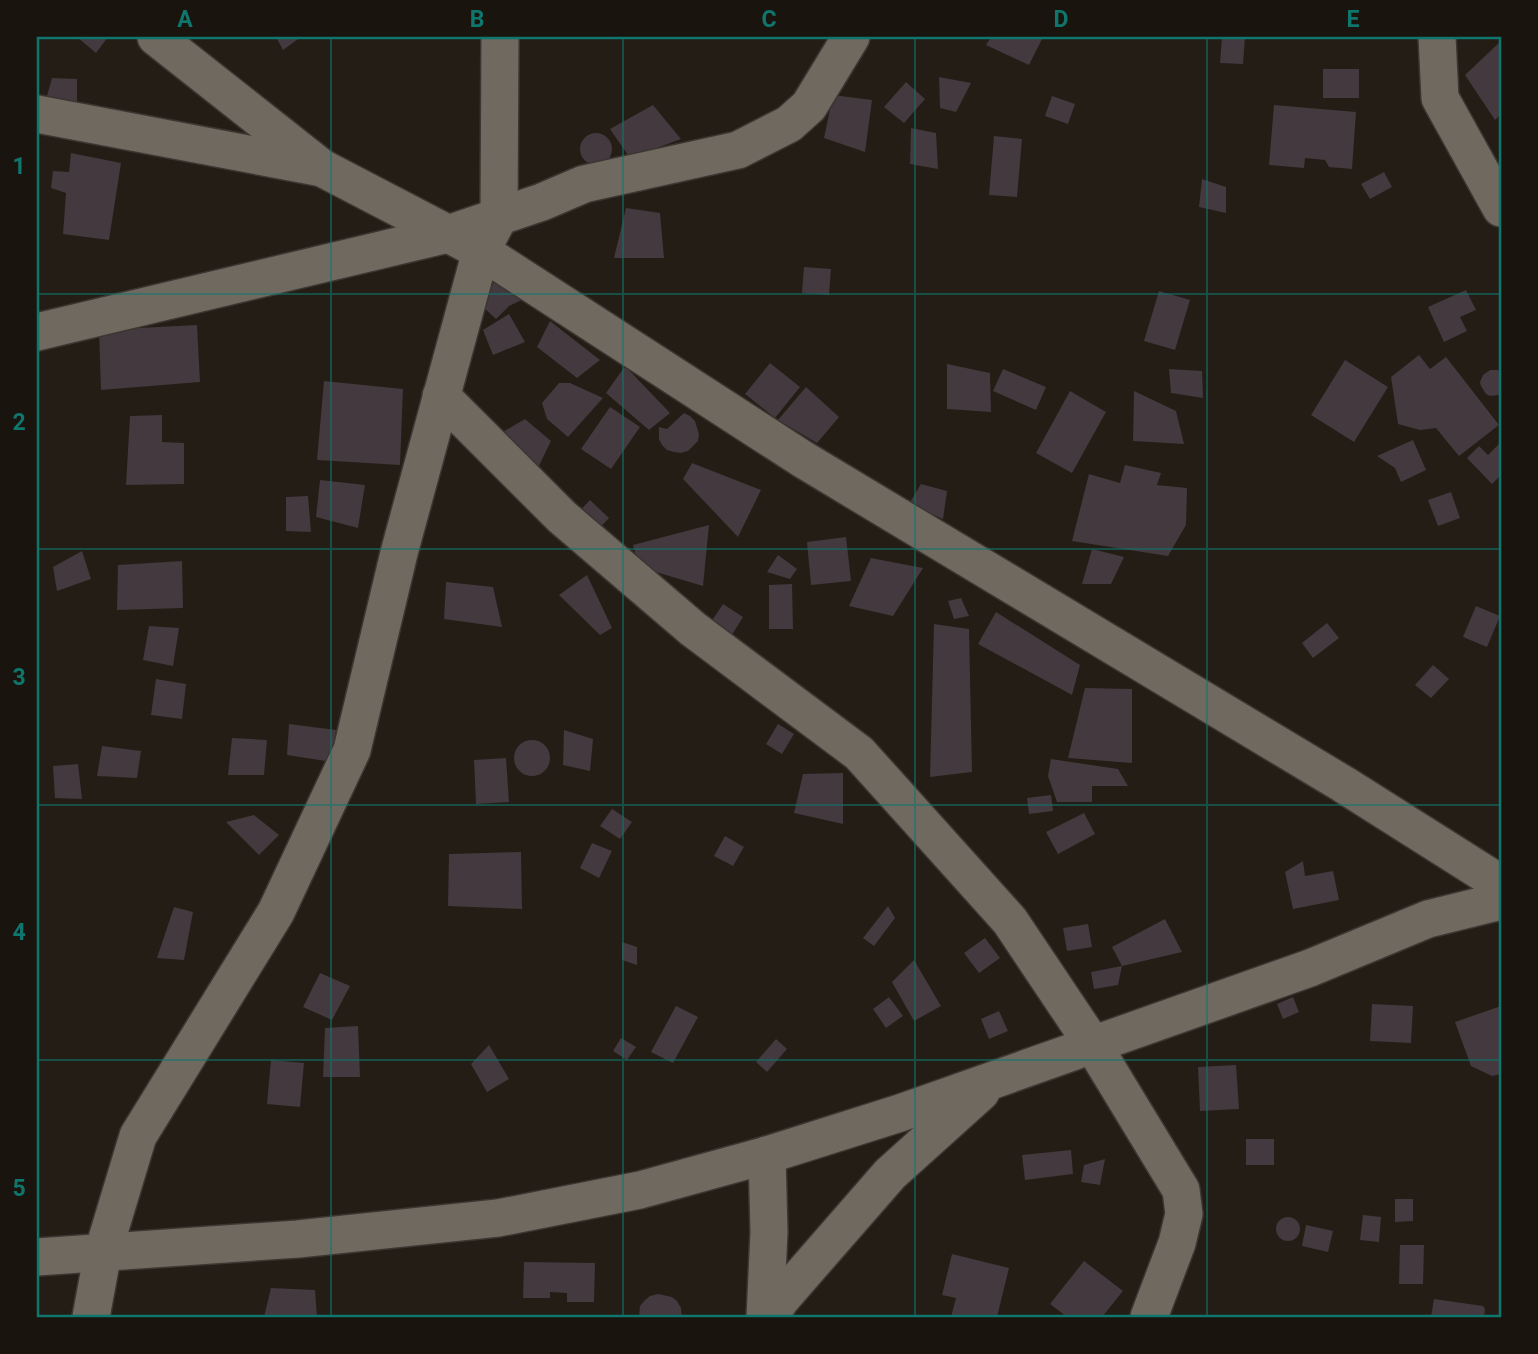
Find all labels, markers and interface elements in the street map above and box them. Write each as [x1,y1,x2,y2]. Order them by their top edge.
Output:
text: A [177,6,193,33]
text: B [470,6,484,33]
text: C [761,6,777,33]
text: D [1054,6,1068,33]
text: E [1347,6,1360,33]
text: 1 [12,153,26,180]
text: 2 [12,409,26,436]
text: 3 [12,664,26,691]
text: 4 [12,919,26,946]
text: 5 [12,1175,26,1202]

